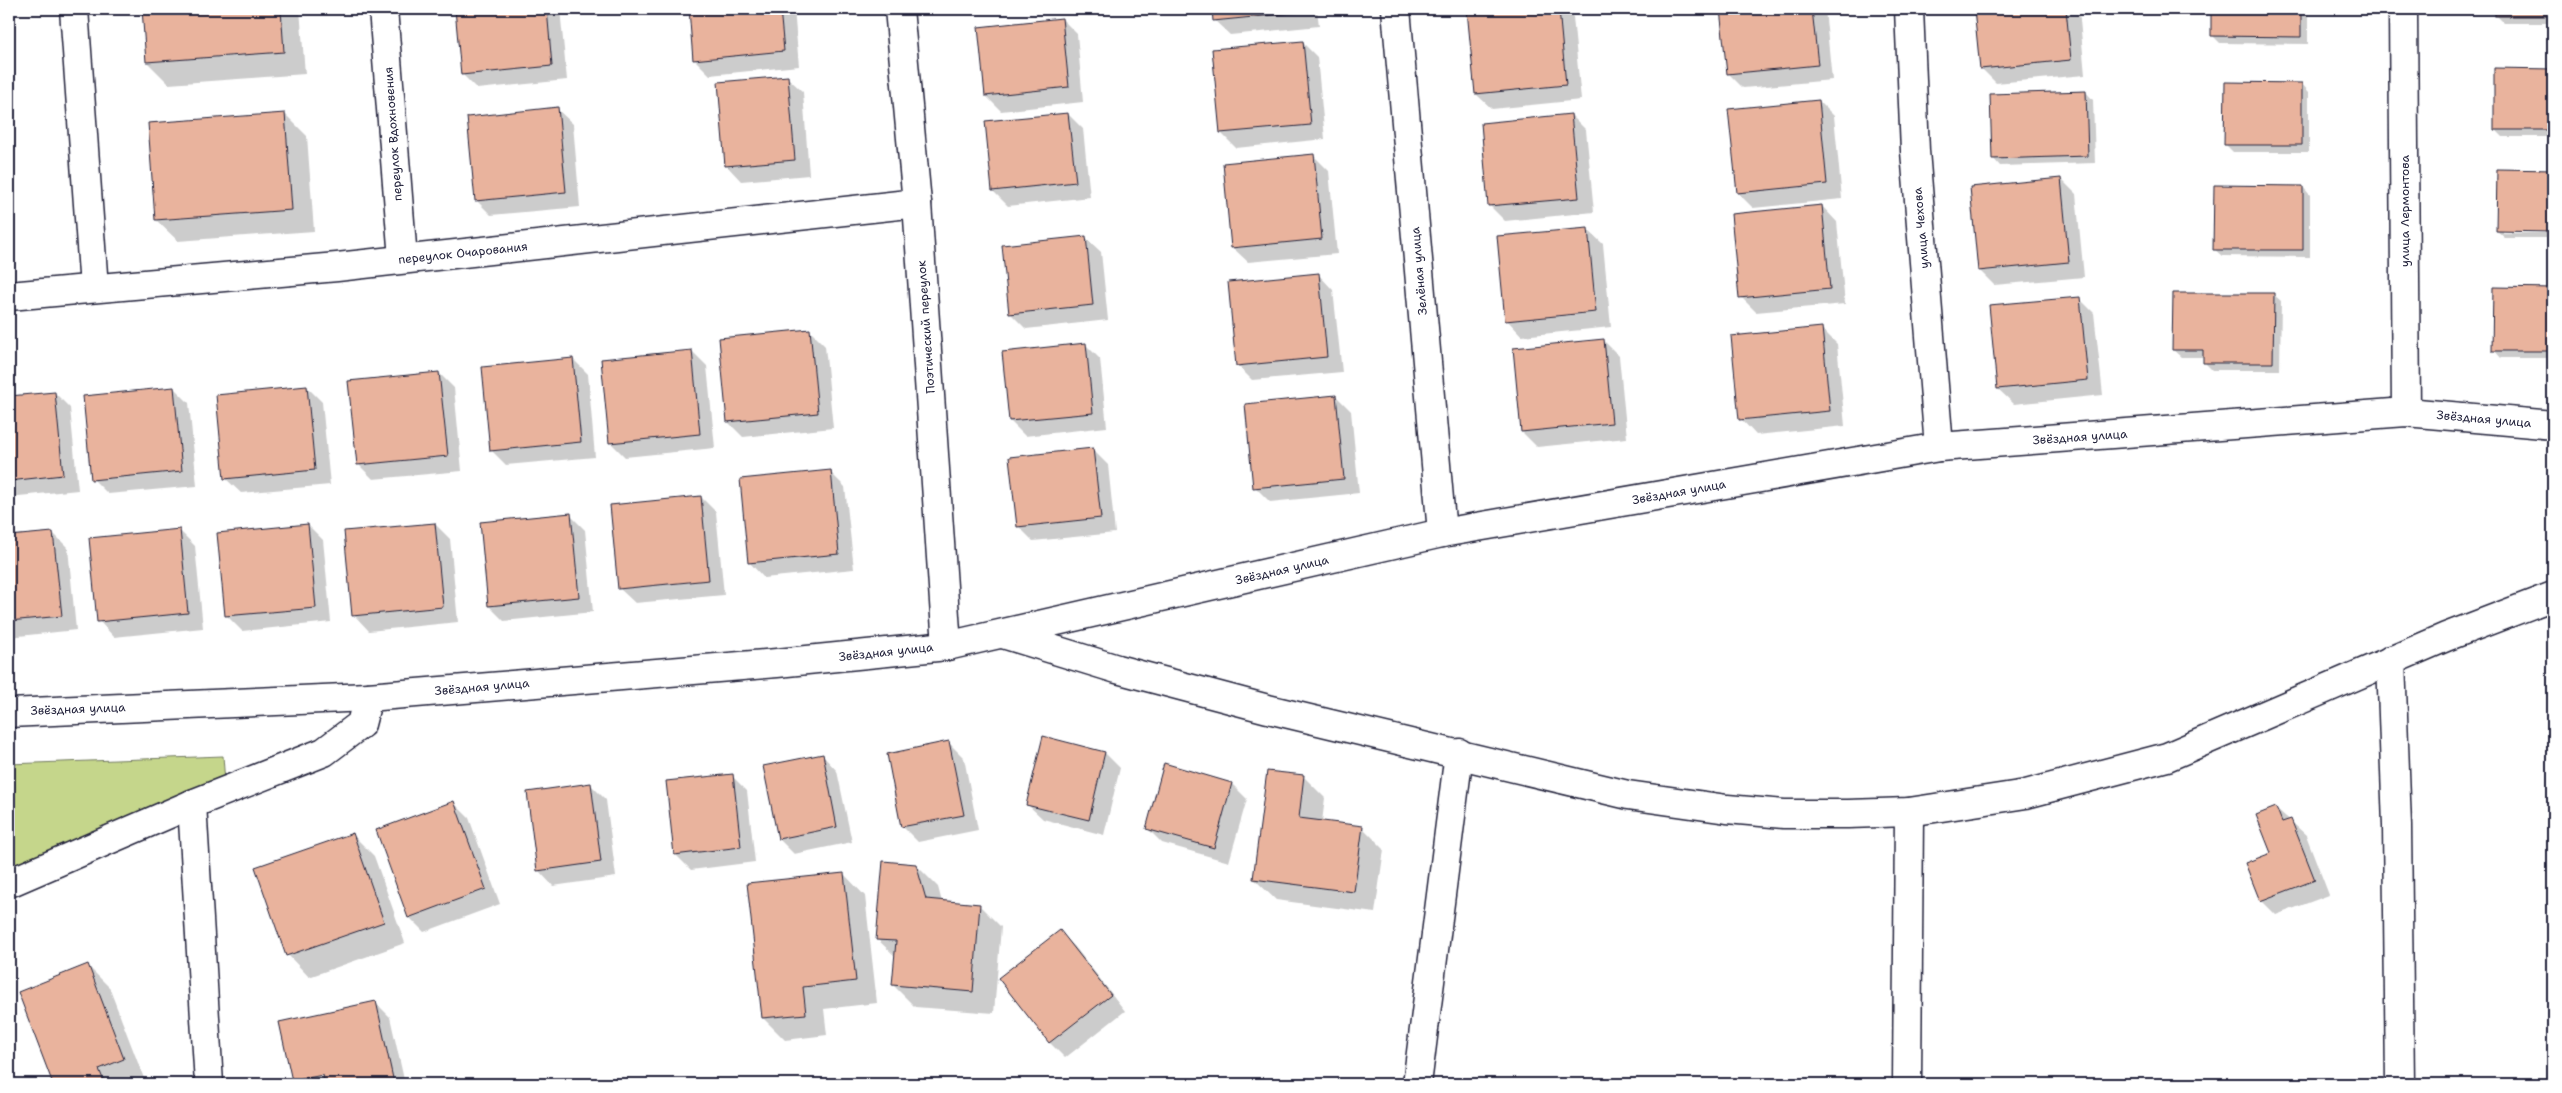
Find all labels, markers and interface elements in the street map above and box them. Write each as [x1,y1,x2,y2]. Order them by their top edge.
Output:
street label: переулок Вдохновения [380,66,406,202]
street label: улица Лермонтова [2397,154,2413,267]
street label: улица Чехова [1909,186,1933,269]
street label: Зелёная улица [1407,226,1431,316]
street label: переулок Очарования [398,238,528,268]
street label: Поэтический переулок [913,259,939,394]
street label: Звёздная улица [2436,407,2533,431]
street label: Звёздная улица [2032,426,2128,448]
street label: Звёздная улица [1631,476,1728,508]
street label: Звёздная улица [1234,551,1331,588]
street label: Звёздная улица [838,639,935,665]
street label: Звёздная улица [434,675,531,699]
street label: Звёздная улица [30,699,126,719]

